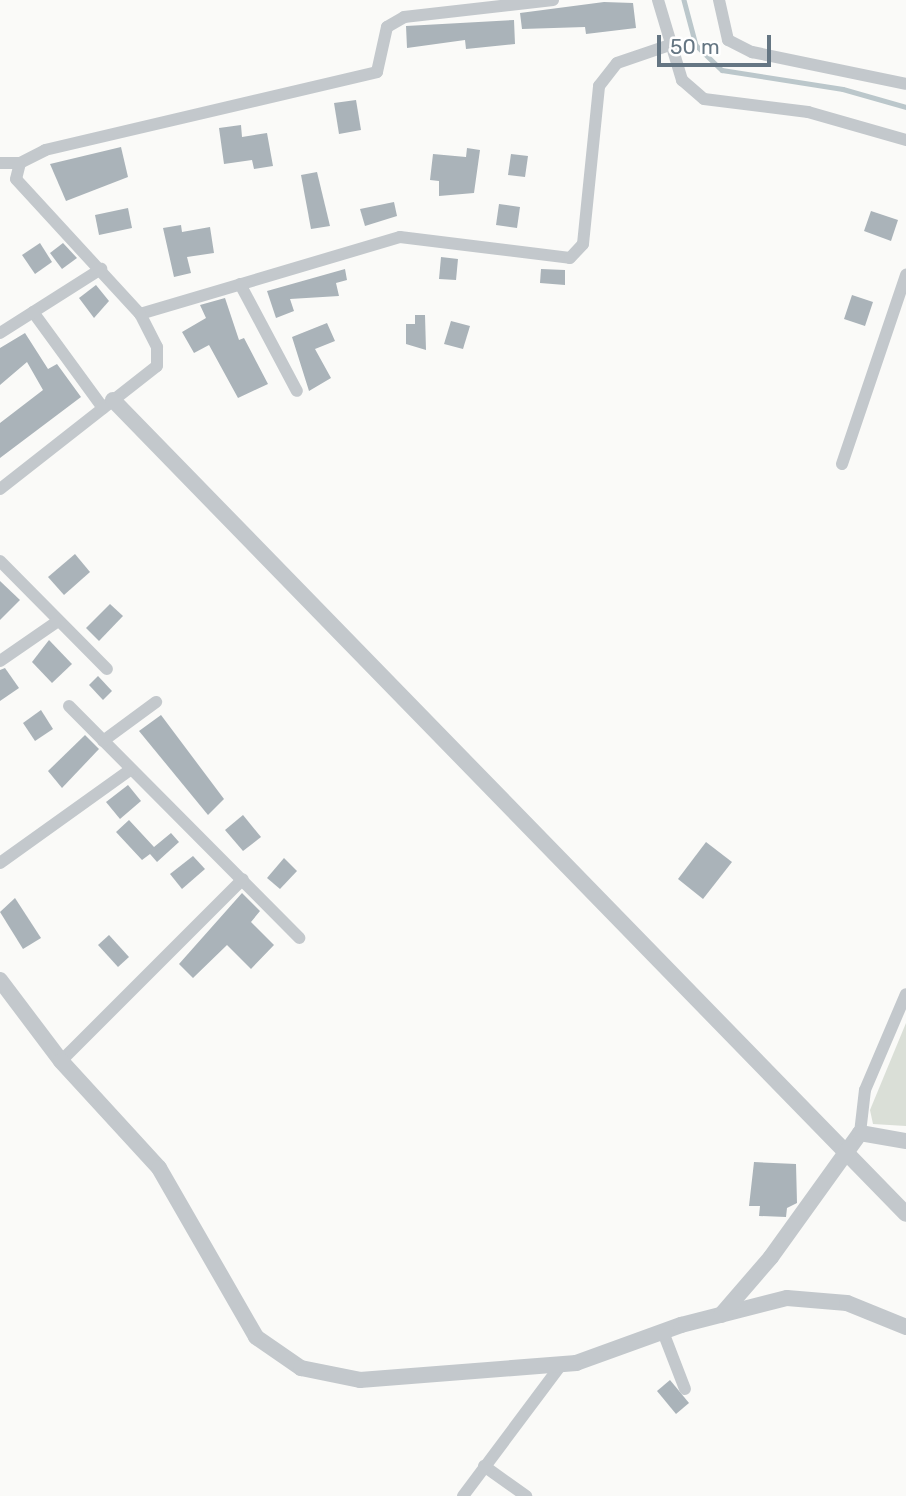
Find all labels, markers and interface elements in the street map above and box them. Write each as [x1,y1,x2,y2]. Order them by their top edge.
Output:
scale bar [661,21,775,65]
text: 50 m [670,34,720,59]

